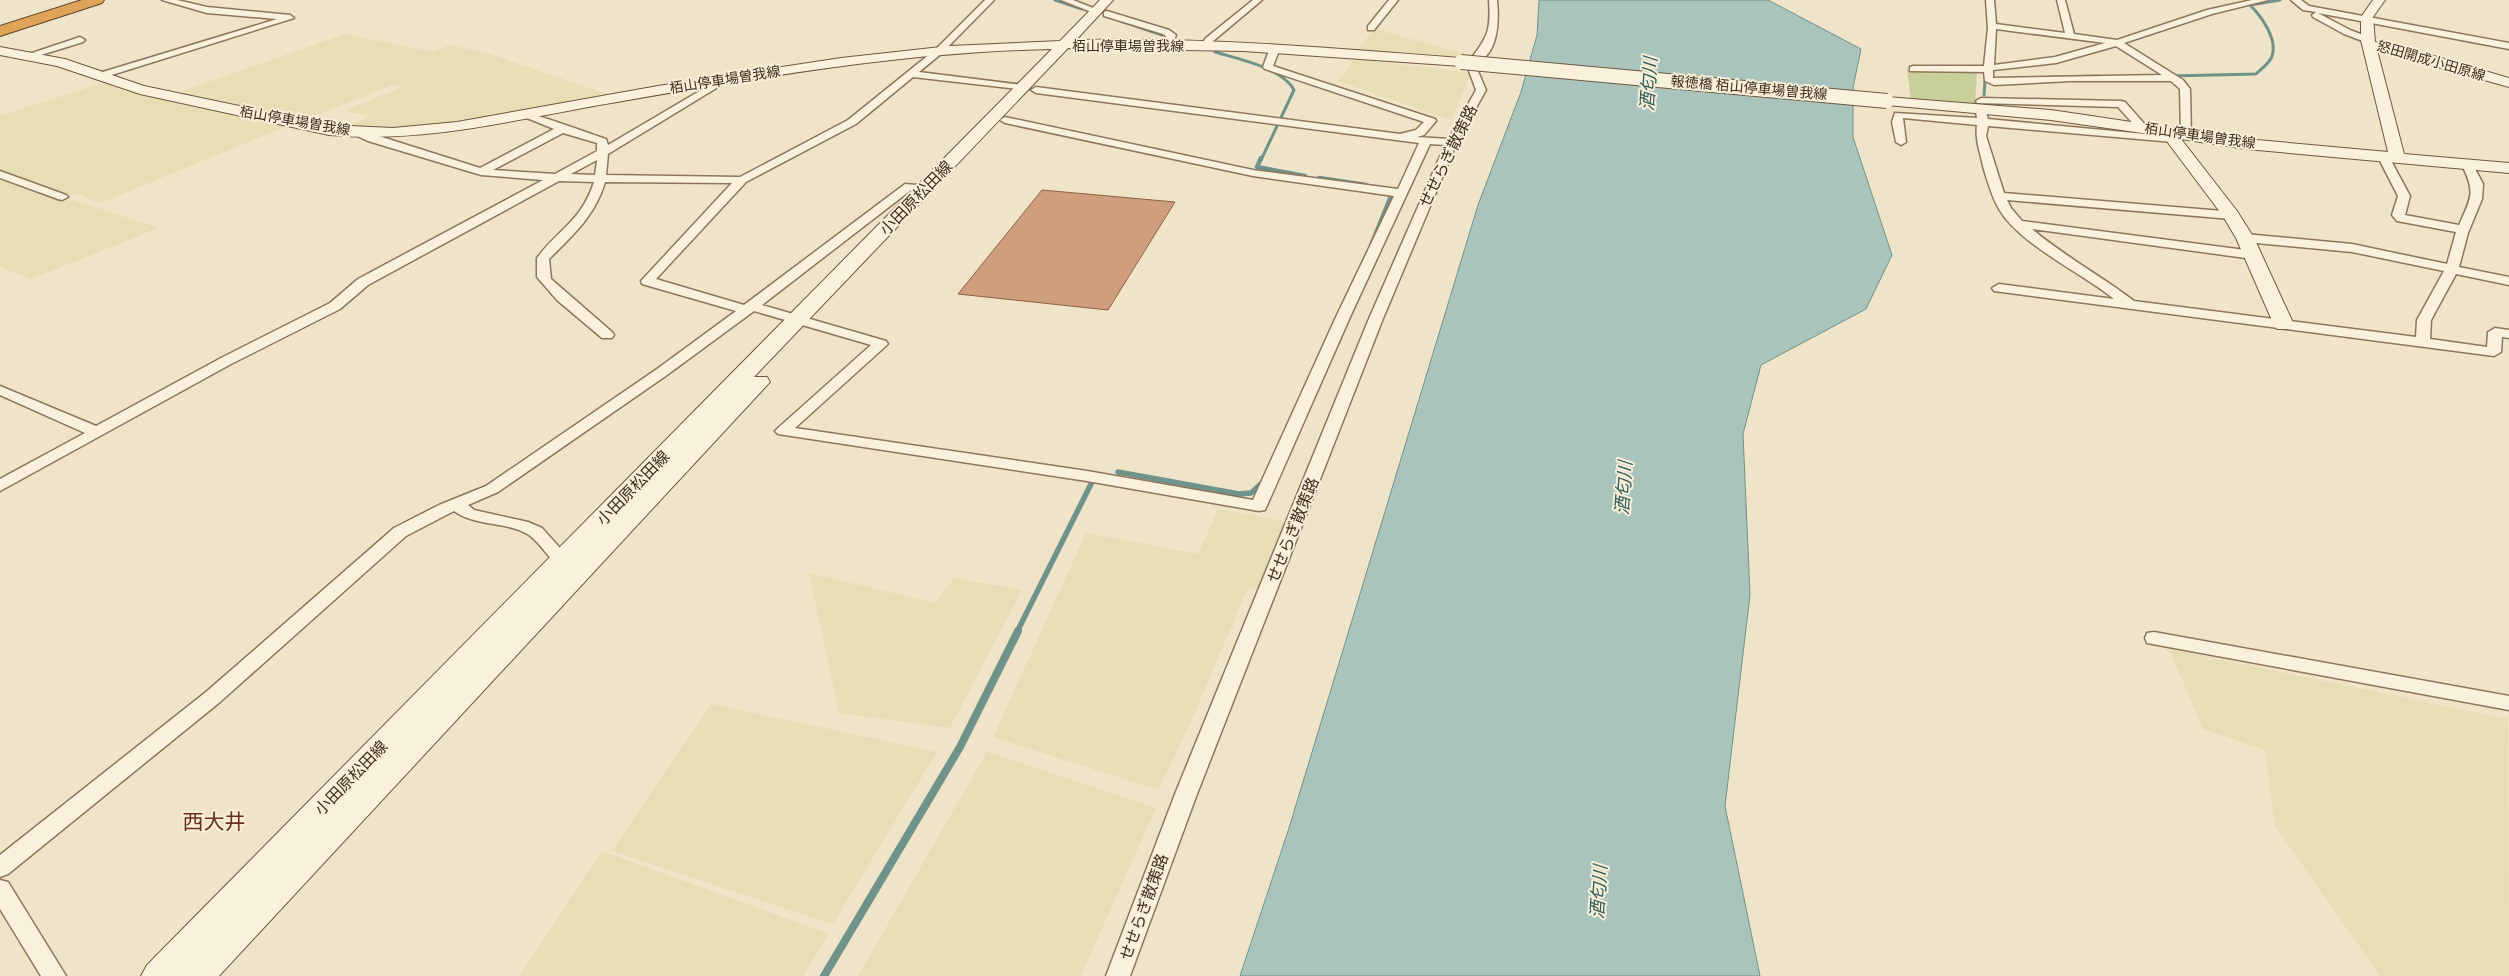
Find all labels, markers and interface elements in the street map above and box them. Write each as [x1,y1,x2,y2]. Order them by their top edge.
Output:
street label: 怒田開成小田原線 [2375,37,2487,85]
street label: 栢山停車場曽我線 [1072,38,1184,55]
water label: 酒匂川 [1636,54,1662,112]
street label: 栢山停車場曽我線 [668,63,782,97]
street label: 報徳橋 栢山停車場曽我線 [1670,73,1828,103]
street label: せせらぎ散策路 [1415,101,1481,211]
street label: 栢山停車場曽我線 [238,103,352,139]
street label: 栢山停車場曽我線 [2143,120,2257,152]
street label: 小田原松田線 [876,157,956,239]
street label: 小田原松田線 [593,447,673,529]
water label: 酒匂川 [1611,458,1637,516]
street label: せせらぎ散策路 [1263,475,1323,585]
street label: 小田原松田線 [311,737,391,819]
district label: 西大井 [183,809,246,834]
street label: せせらぎ散策路 [1116,851,1172,963]
water label: 酒匂川 [1586,862,1612,920]

